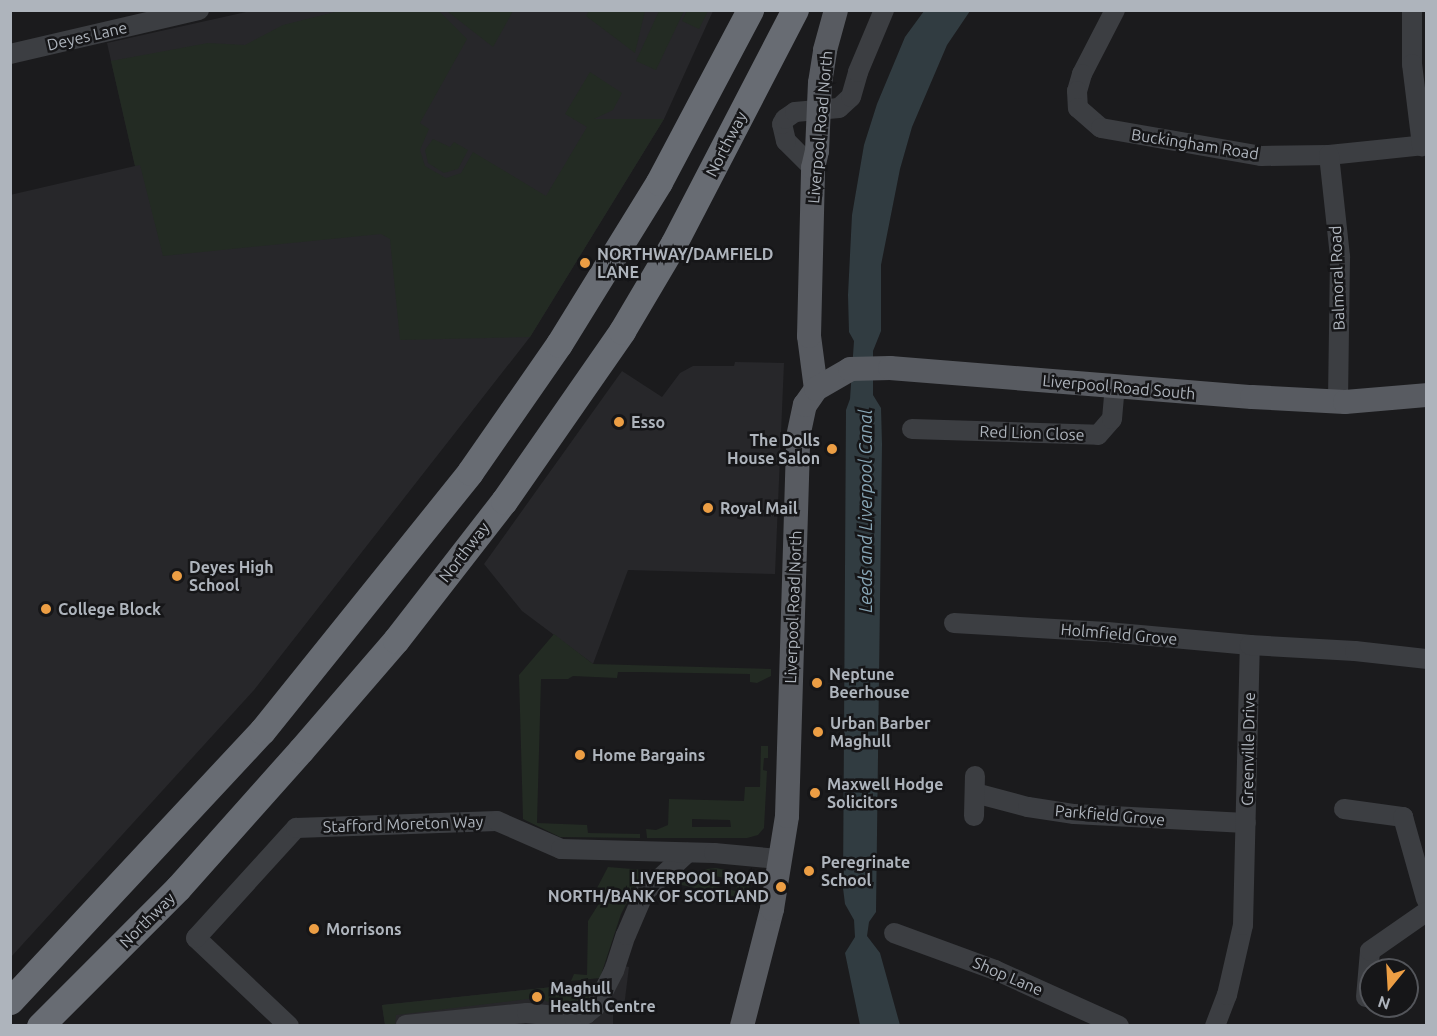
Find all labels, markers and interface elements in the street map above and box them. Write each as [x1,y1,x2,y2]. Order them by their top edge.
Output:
street label: Deyes Lane [45,17,129,55]
street label: Liverpool Road North [804,50,836,204]
street label: Northway [701,108,751,180]
street label: Buckingham Road [1130,124,1260,164]
street label: Balmoral Road [1326,225,1348,331]
place label: NORTHWAY/DAMFIELD LANE [597,244,773,282]
marker: NORTHWAY/DAMFIELD LANE [578,256,592,270]
street label: Liverpool Road South [1042,371,1196,403]
water label: Leeds and Liverpool Canal [854,409,876,613]
place label: Esso [631,412,665,432]
marker: Esso [612,415,626,429]
street label: Red Lion Close [979,422,1085,444]
place label: The Dolls House Salon [727,430,820,468]
marker: The Dolls House Salon [825,442,839,456]
place label: Royal Mail [720,498,798,518]
marker: Royal Mail [701,501,715,515]
street label: Northway [435,518,493,586]
street label: Liverpool Road North [781,530,805,684]
place label: Deyes High School [189,557,274,595]
marker: Deyes High School [170,569,184,583]
place label: College Block [58,599,161,619]
marker: College Block [39,602,53,616]
street label: Holmfield Grove [1060,619,1178,649]
place label: Neptune Beerhouse [829,664,910,702]
marker: Neptune Beerhouse [810,676,824,690]
street label: Greenville Drive [1237,692,1259,806]
place label: Urban Barber Maghull [830,713,930,751]
marker: Urban Barber Maghull [811,725,825,739]
place label: Home Bargains [592,745,705,765]
marker: Home Bargains [573,748,587,762]
place label: Maxwell Hodge Solicitors [827,774,943,812]
marker: Maxwell Hodge Solicitors [808,786,822,800]
street label: Parkfield Grove [1054,801,1166,829]
street label: Stafford Moreton Way [322,812,484,836]
place label: Peregrinate School [821,852,910,890]
marker: Peregrinate School [802,864,816,878]
place label: LIVERPOOL ROAD NORTH/BANK OF SCOTLAND [548,868,769,906]
marker: LIVERPOOL ROAD NORTH/BANK OF SCOTLAND [774,880,788,894]
street label: Northway [115,888,179,952]
place label: Morrisons [326,919,402,939]
marker: Morrisons [307,922,321,936]
street label: Shop Lane [970,953,1046,999]
north arrow [1359,958,1419,1018]
place label: Maghull Health Centre [550,978,656,1016]
marker: Maghull Health Centre [528,988,546,1006]
text: N [1376,993,1393,1014]

